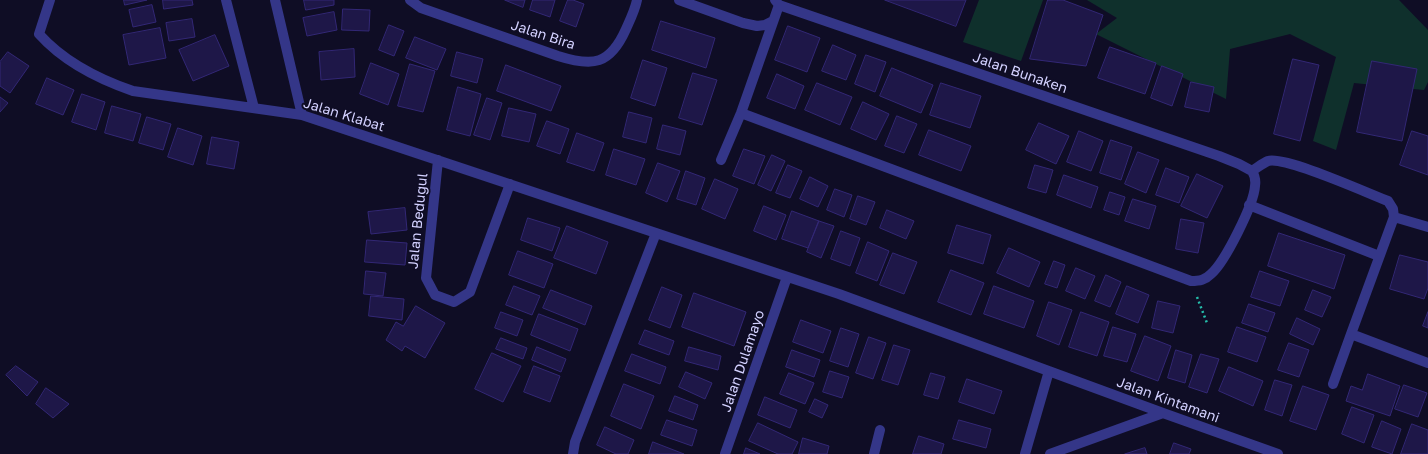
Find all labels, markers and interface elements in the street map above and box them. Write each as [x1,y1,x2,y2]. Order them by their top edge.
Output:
street label: Jalan Bira [509,17,577,53]
street label: Jalan Bunaken [971,49,1069,97]
street label: Jalan Klabat [301,95,387,135]
street label: Jalan Bedugul [405,172,431,270]
street label: Jalan Dulamayo [718,308,768,414]
street label: Jalan Kintamani [1114,374,1222,426]

